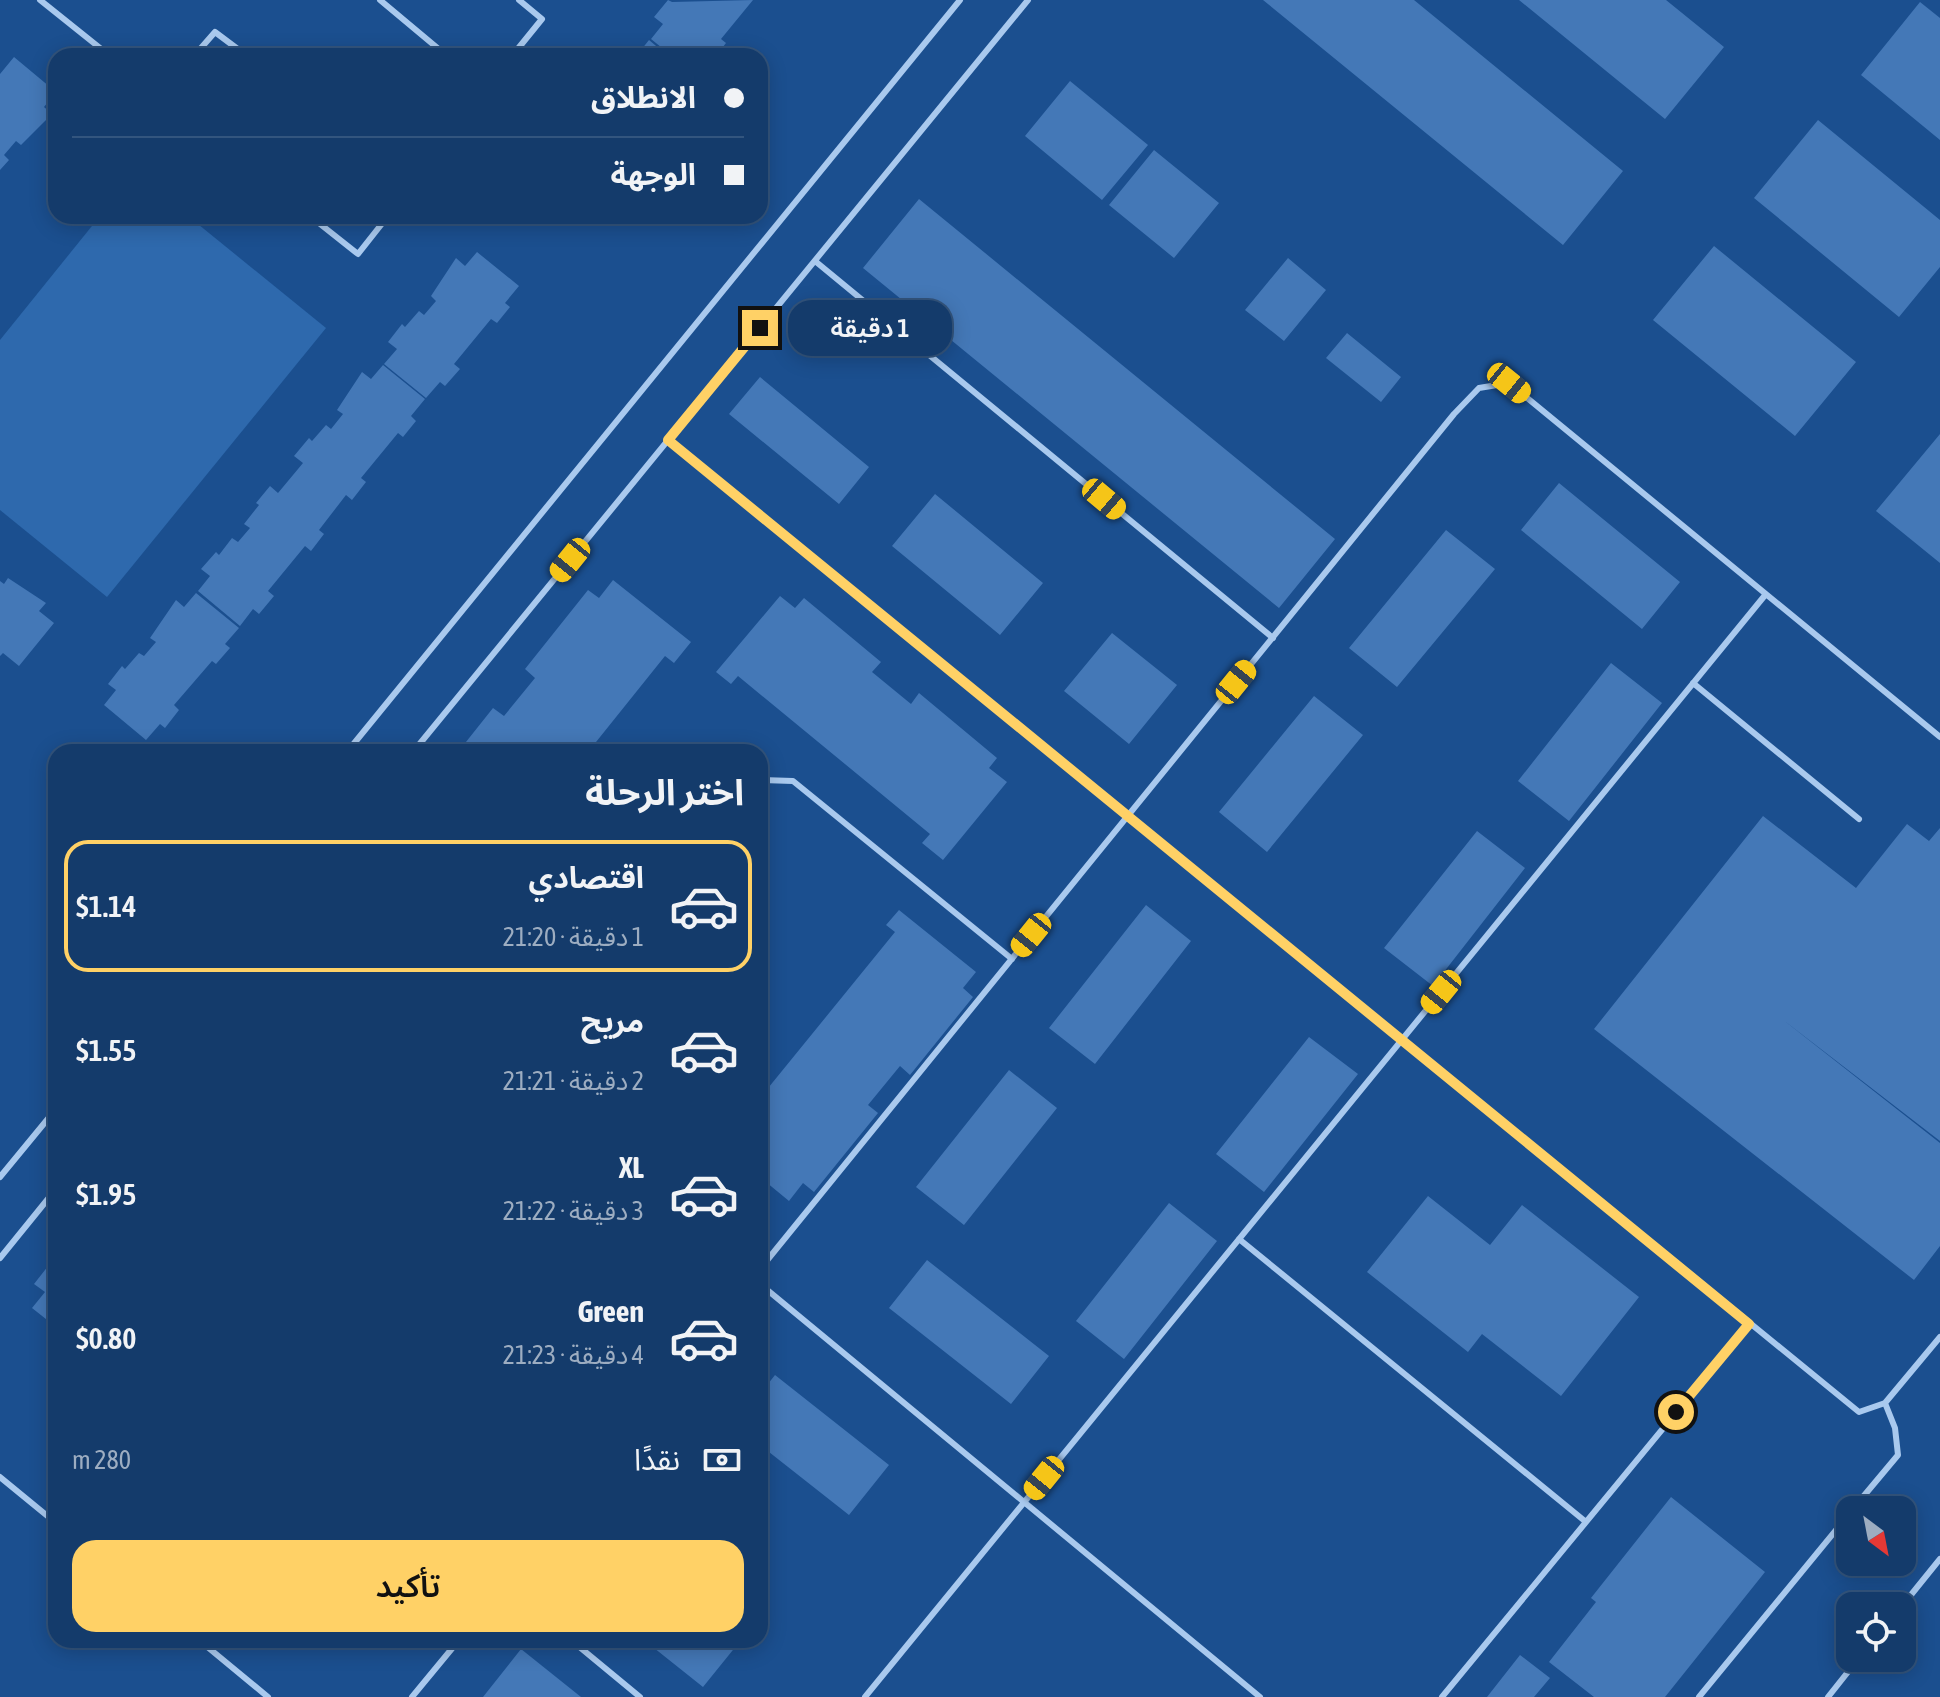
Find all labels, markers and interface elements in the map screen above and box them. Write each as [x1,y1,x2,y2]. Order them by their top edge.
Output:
text: الانطلاق [591,80,696,114]
text: الوجهة [611,157,696,191]
callout: 1 دقيقة [788,300,952,356]
route end [742,310,778,346]
text: 1 دقيقة [831,313,909,343]
car [1483,359,1535,407]
car [1078,474,1130,524]
car [546,534,594,586]
car [1212,656,1260,708]
text: اختر الرحلة [585,771,744,813]
text: اقتصادي [529,860,644,894]
icon: car [668,870,740,942]
text: $1.14 [76,889,136,923]
car [1007,909,1055,961]
text: 1 دقيقة · 21:20 [503,922,644,952]
car [1417,966,1465,1018]
text: مريح [581,1004,644,1038]
icon: car [668,1014,740,1086]
text: $1.55 [76,1033,136,1067]
text: 2 دقيقة · 21:21 [503,1066,644,1096]
text: XL [619,1150,644,1184]
icon: car [668,1158,740,1230]
text: $1.95 [76,1177,136,1211]
text: 3 دقيقة · 21:22 [503,1196,644,1226]
text: Green [578,1294,644,1328]
icon: car [668,1302,740,1374]
text: $0.80 [76,1321,136,1355]
text: 4 دقيقة · 21:23 [503,1340,644,1370]
route start [1658,1394,1694,1430]
icon: cash [700,1438,744,1482]
text: نقدًا [634,1442,680,1476]
text: 280 m [72,1445,131,1475]
car [1020,1452,1068,1504]
north arrow [1836,1496,1916,1576]
map controls [1836,1496,1916,1672]
button: تأكيد [72,1540,744,1632]
button: locate [1836,1592,1916,1672]

